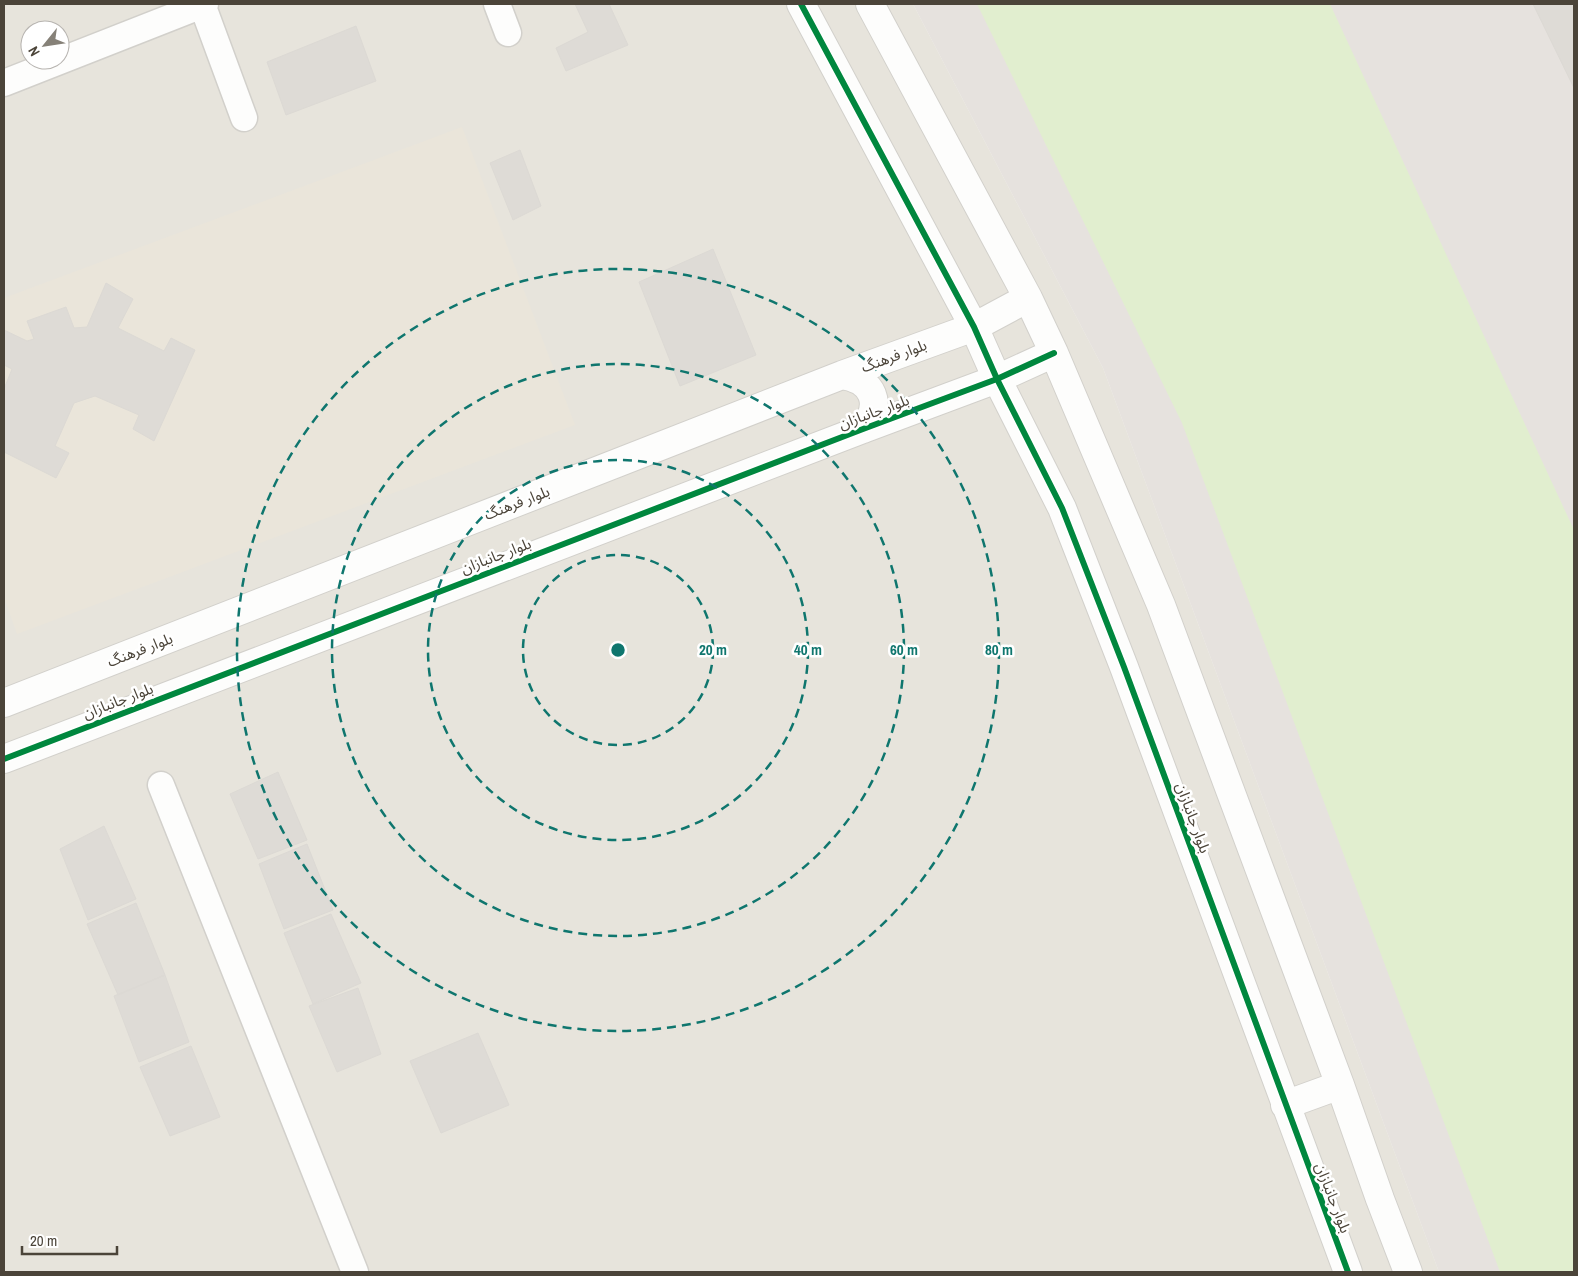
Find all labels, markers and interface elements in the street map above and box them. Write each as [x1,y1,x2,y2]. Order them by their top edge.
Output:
north arrow [20,20,70,70]
text: N [24,43,44,60]
street label: بلوار فرهنگ [858,334,930,377]
street label: بلوار جانبازان [836,389,912,434]
street label: بلوار فرهنگ [481,480,553,525]
street label: بلوار جانبازان [458,532,534,579]
street label: بلوار فرهنگ [104,627,176,672]
text: 20 m [699,639,727,660]
text: 40 m [794,639,822,660]
text: 60 m [890,639,918,660]
text: 80 m [985,639,1013,660]
centre of rings [609,641,627,659]
street label: بلوار جانبازان [80,677,156,724]
street label: بلوار جانبازان [1171,780,1216,856]
street label: بلوار جانبازان [1310,1160,1357,1236]
scale bar [22,1224,118,1256]
text: 20 m [30,1230,57,1251]

